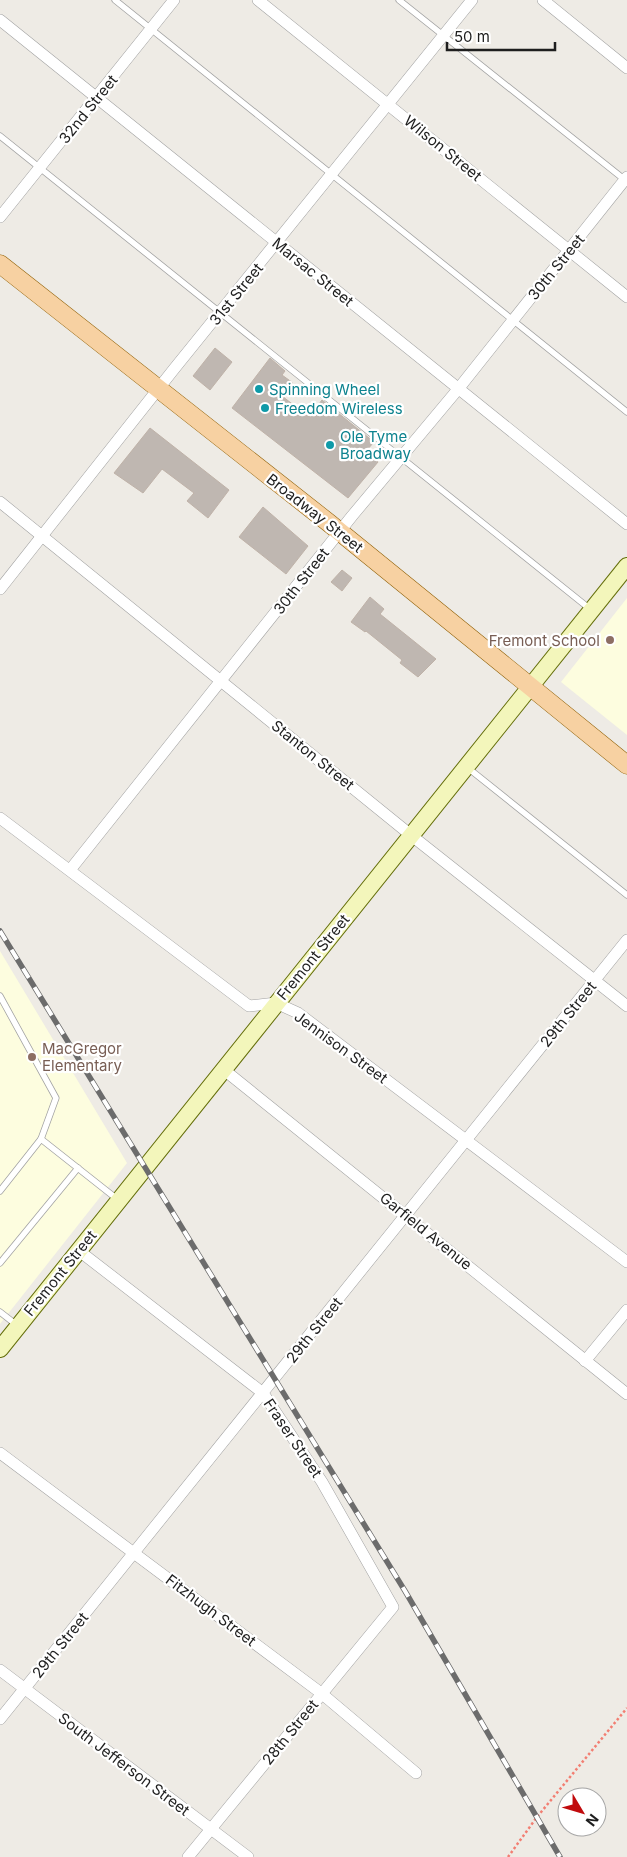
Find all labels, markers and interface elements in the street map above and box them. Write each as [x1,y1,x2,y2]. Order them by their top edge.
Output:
scale bar [447,20,554,52]
text: 50 m [454,27,490,46]
street label: 32nd Street [54,71,122,147]
street label: Wilson Street [400,111,486,185]
street label: 30th Street [524,230,588,304]
street label: Marsac Street [269,233,358,311]
street label: 31st Street [205,259,267,329]
place label: Spinning Wheel [269,380,380,399]
marker: Spinning Wheel [253,383,265,395]
place label: Freedom Wireless [275,399,403,418]
marker: Freedom Wireless [259,402,271,414]
place label: Ole Tyme Broadway [340,427,411,463]
marker: Ole Tyme Broadway [324,439,336,451]
street label: Broadway Street [263,469,367,557]
street label: 30th Street [269,544,333,618]
place label: Fremont School [489,631,600,650]
marker: Fremont School [604,634,616,646]
street label: Stanton Street [268,716,358,794]
street label: Fremont Street [273,910,353,1004]
street label: 29th Street [536,977,600,1051]
street label: Jennison Street [291,1007,392,1087]
place label: MacGregor Elementary [42,1039,122,1075]
marker: MacGregor Elementary [26,1051,38,1063]
street label: Garfield Avenue [376,1188,476,1274]
street label: Fremont Street [20,1226,100,1320]
street label: 29th Street [282,1293,346,1367]
street label: Fraser Street [260,1395,326,1481]
street label: Fitzhugh Street [162,1570,260,1650]
street label: 29th Street [28,1608,92,1682]
street label: 28th Street [258,1695,322,1769]
street label: South Jefferson Street [55,1708,194,1820]
north arrow [557,1787,607,1837]
text: N [583,1811,603,1830]

